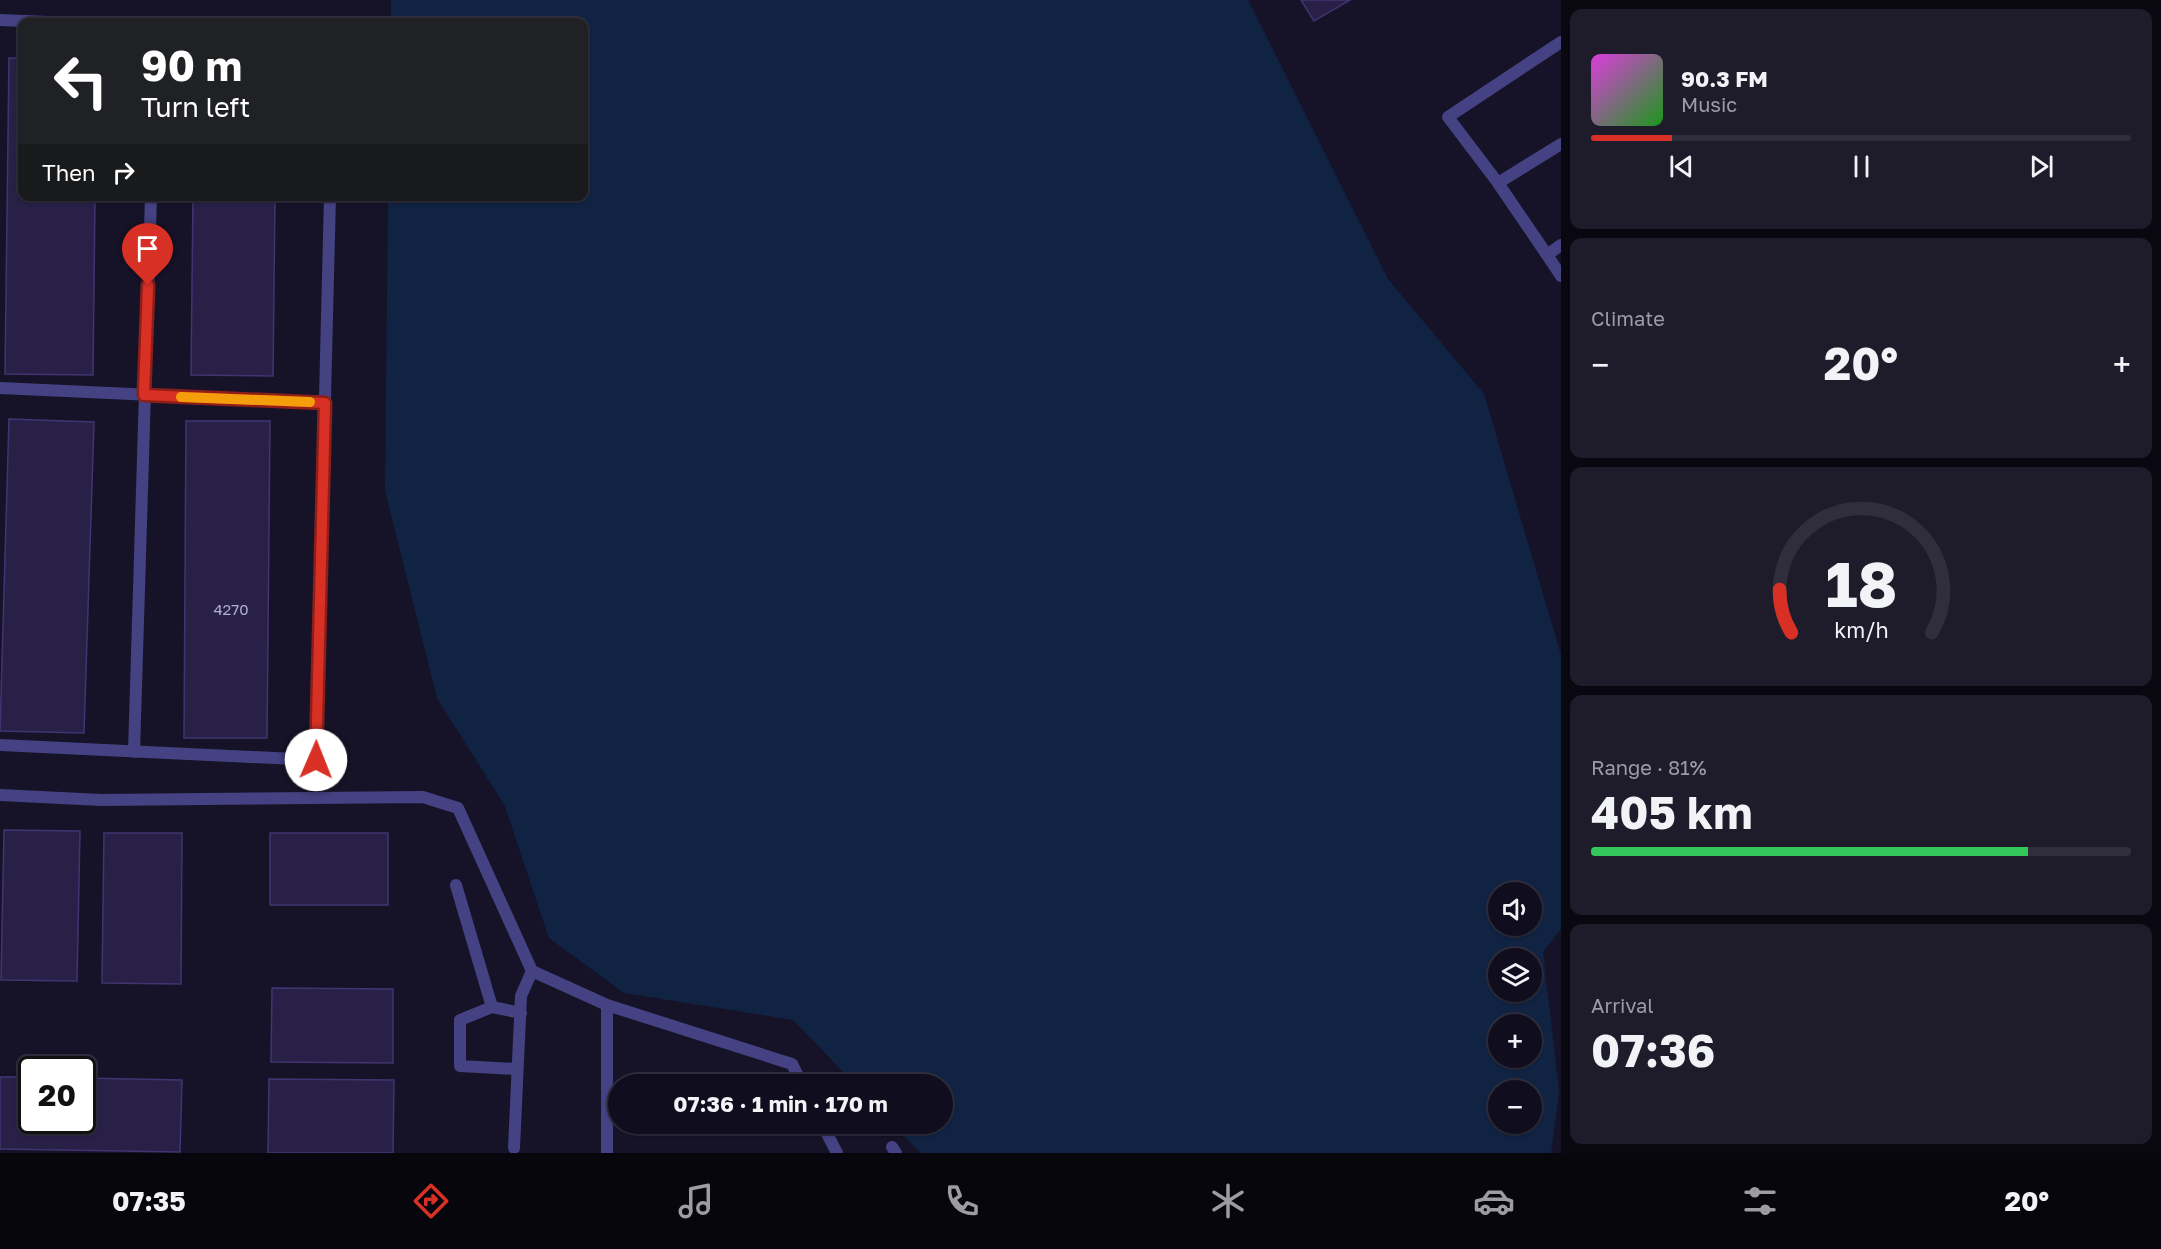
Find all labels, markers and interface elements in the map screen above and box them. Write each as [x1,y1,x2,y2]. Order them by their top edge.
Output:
text: 90 m [141,40,242,90]
icon: left [42,42,120,120]
text: 90.3 FM [1681,65,1768,92]
text: Turn left [141,91,250,123]
text: Music [1681,92,1737,116]
icon: previous [1665,150,1698,183]
icon: pause [1845,150,1878,183]
icon: next [2025,150,2058,183]
icon: right [107,156,140,189]
text: Then [42,159,95,186]
pin [122,223,173,285]
icon: arrive [131,232,164,265]
text: Climate [1591,306,1665,330]
text: 20° [1824,336,1898,390]
text: − [1591,345,1609,384]
text: + [2113,345,2131,384]
text: 18 [1825,547,1897,622]
house number: 4270 [213,600,249,618]
text: km/h [1834,618,1888,644]
position arrow [284,728,348,792]
text: Range · 81% [1591,755,1707,779]
text: 405 km [1591,785,1753,839]
map controls [1488,882,1542,1134]
button: sound [1488,882,1542,936]
button: layers [1488,948,1542,1002]
text: Arrival [1591,993,1654,1017]
button: + [1488,1014,1542,1068]
text: 07:36 [1591,1023,1715,1077]
speed limit sign: 20 [18,1056,96,1134]
button: − [1488,1080,1542,1134]
text: 07:36 · 1 min · 170 m [673,1090,888,1117]
icon: directions [410,1180,452,1222]
icon: music [675,1180,717,1222]
icon: phone [941,1180,983,1222]
icon: climate [1207,1180,1249,1222]
icon: car [1473,1180,1515,1222]
icon: filters [1739,1180,1781,1222]
text: 07:35 [112,1185,186,1217]
text: 20° [2004,1185,2049,1217]

